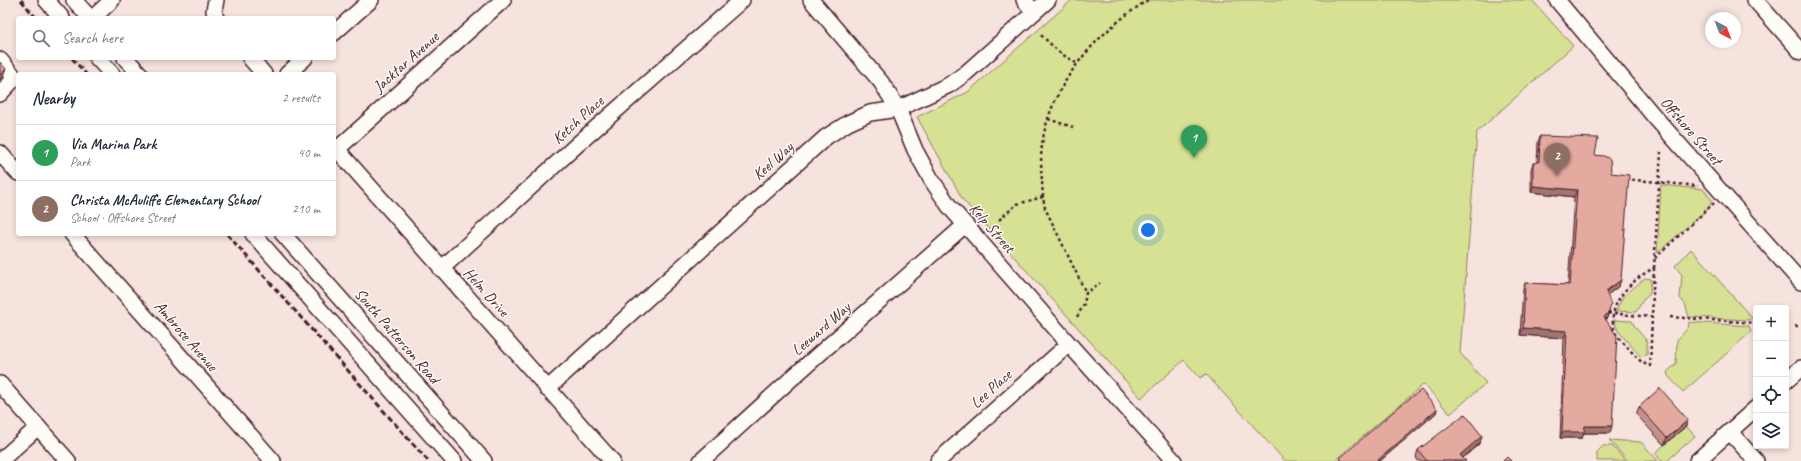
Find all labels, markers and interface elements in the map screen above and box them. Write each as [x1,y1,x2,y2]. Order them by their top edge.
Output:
north arrow [1705,12,1741,48]
search box [16,16,336,60]
street label: Jacktar Avenue [368,26,444,97]
icon: search [30,27,52,49]
text: Search here [62,29,123,48]
text: Nearby [32,88,75,109]
text: 2 results [282,90,320,106]
street label: Ketch Place [548,90,609,148]
street label: Offshore Street [1656,93,1728,171]
pin: 1 [1181,125,1207,158]
text: Via Marina Park [70,135,156,154]
street label: Keel Way [749,137,799,184]
pin: 2 [1544,143,1570,176]
text: 1 [42,145,48,161]
text: 40 m [298,145,320,161]
text: Park [70,154,91,170]
text: Christa McAuliffe Elementary School [70,191,259,210]
street label: Kelp Street [965,199,1020,258]
text: 2 [42,201,48,217]
text: 210 m [292,201,320,217]
text: School · Offshore Street [70,210,175,226]
your location [1138,220,1158,240]
street label: Helm Drive [459,263,514,322]
street label: South Patterson Road [350,284,446,390]
street label: Ambrose Avenue [150,297,223,377]
street label: Leeward Way [787,297,856,360]
map controls [1753,305,1789,449]
button: + [1753,305,1789,341]
button: − [1753,341,1789,377]
street label: Lee Place [966,364,1017,413]
button: locate [1753,377,1789,413]
button: layers [1753,413,1789,449]

